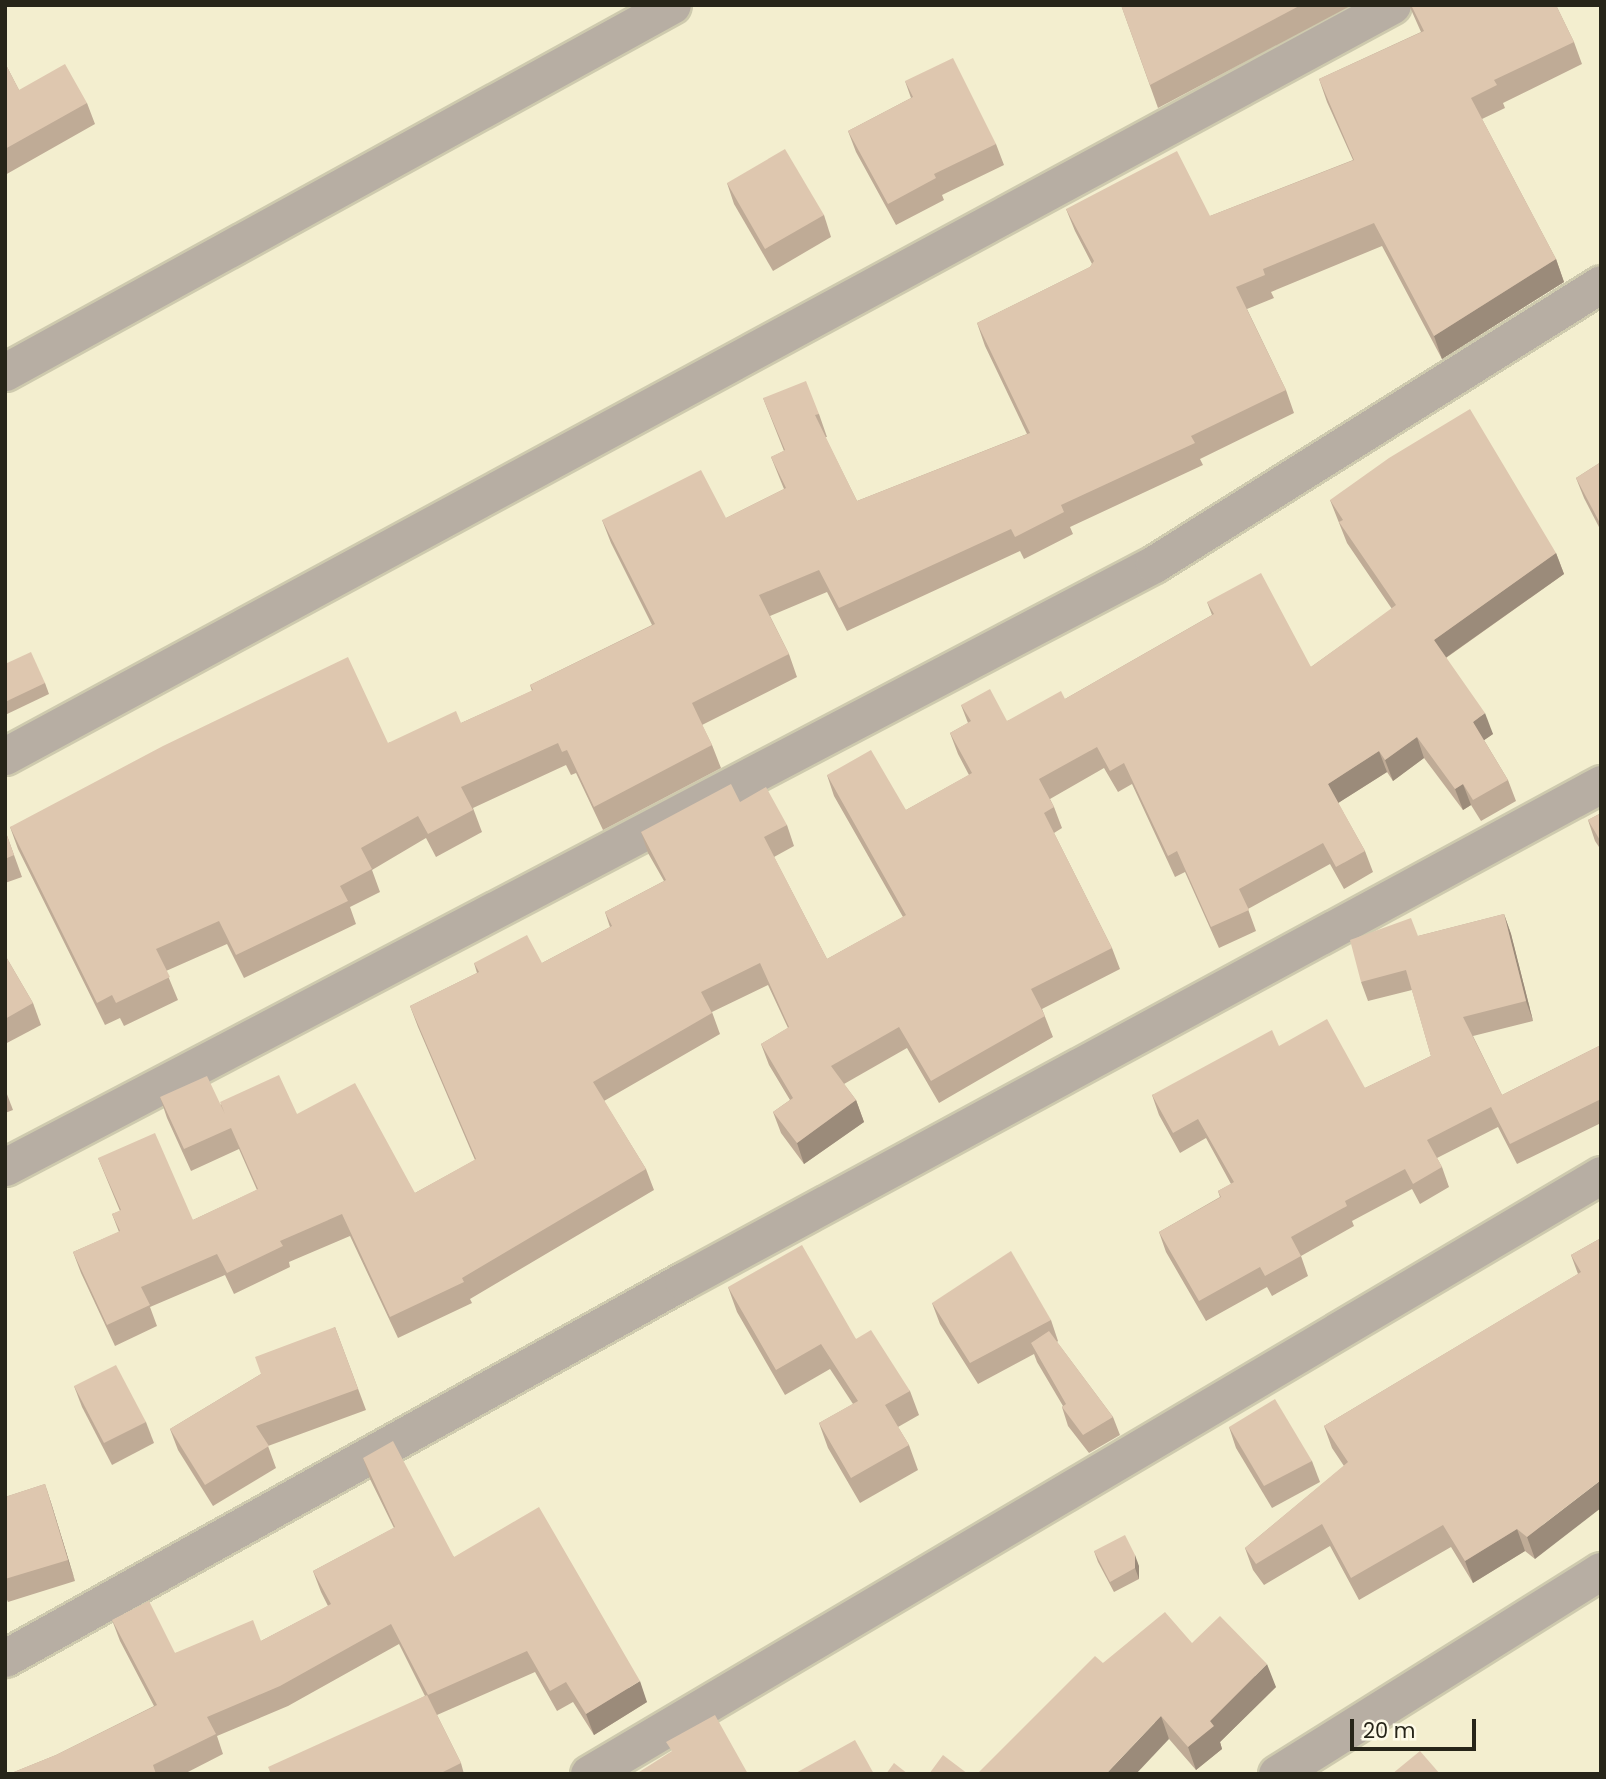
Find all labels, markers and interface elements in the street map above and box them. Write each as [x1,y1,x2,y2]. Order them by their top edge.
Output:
scale bar [1354,1706,1480,1750]
text: 20 m [1363,1716,1416,1745]

